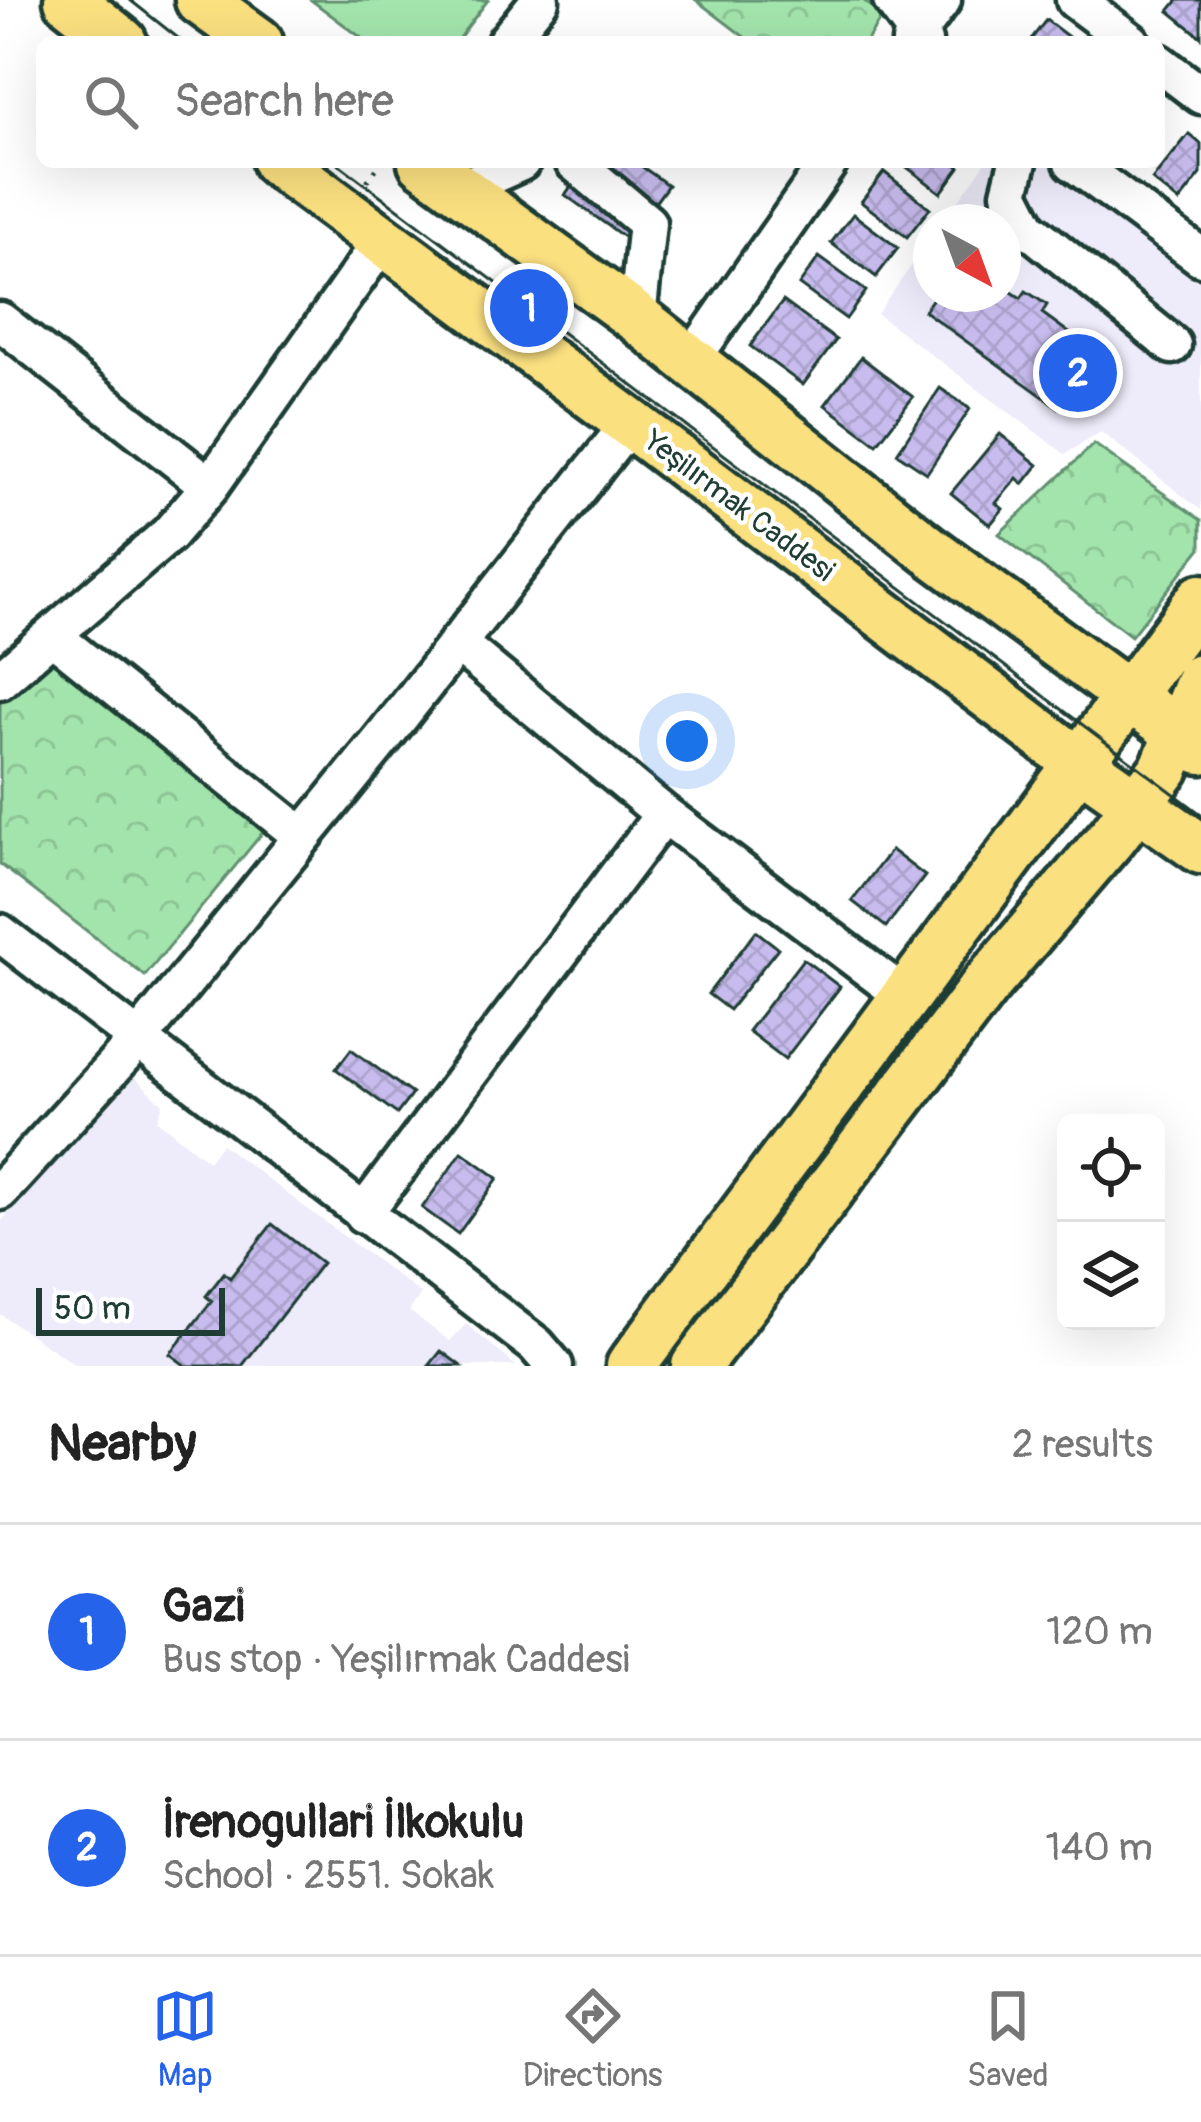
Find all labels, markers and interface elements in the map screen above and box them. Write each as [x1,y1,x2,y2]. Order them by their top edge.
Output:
search box [36,36,1165,168]
icon: search [78,69,144,135]
text: Search here [174,74,394,130]
north arrow [913,204,1021,312]
pin: 1 [490,263,568,353]
pin: 2 [1039,328,1117,418]
street label: Yeşilırmak Caddesi [636,422,842,590]
your location [657,711,717,771]
map controls [1057,1114,1165,1330]
button: locate [1057,1114,1165,1222]
button: layers [1057,1222,1165,1330]
scale bar [36,1282,225,1335]
text: 50 m [54,1288,131,1329]
text: Nearby [48,1412,196,1476]
text: 2 results [1012,1420,1153,1469]
text: Gazi [162,1579,244,1635]
text: 1 [79,1607,95,1656]
text: 120 m [1046,1607,1153,1656]
text: Bus stop · Yeşilırmak Caddesi [162,1635,630,1684]
text: İrenogullari İlkokulu [162,1795,524,1851]
text: 2 [76,1823,98,1872]
text: 140 m [1045,1823,1153,1872]
text: School · 2551. Sokak [162,1851,494,1900]
tab: Map [152,1983,218,2096]
tab: Directions [523,1983,663,2096]
tab: Saved [967,1983,1049,2096]

